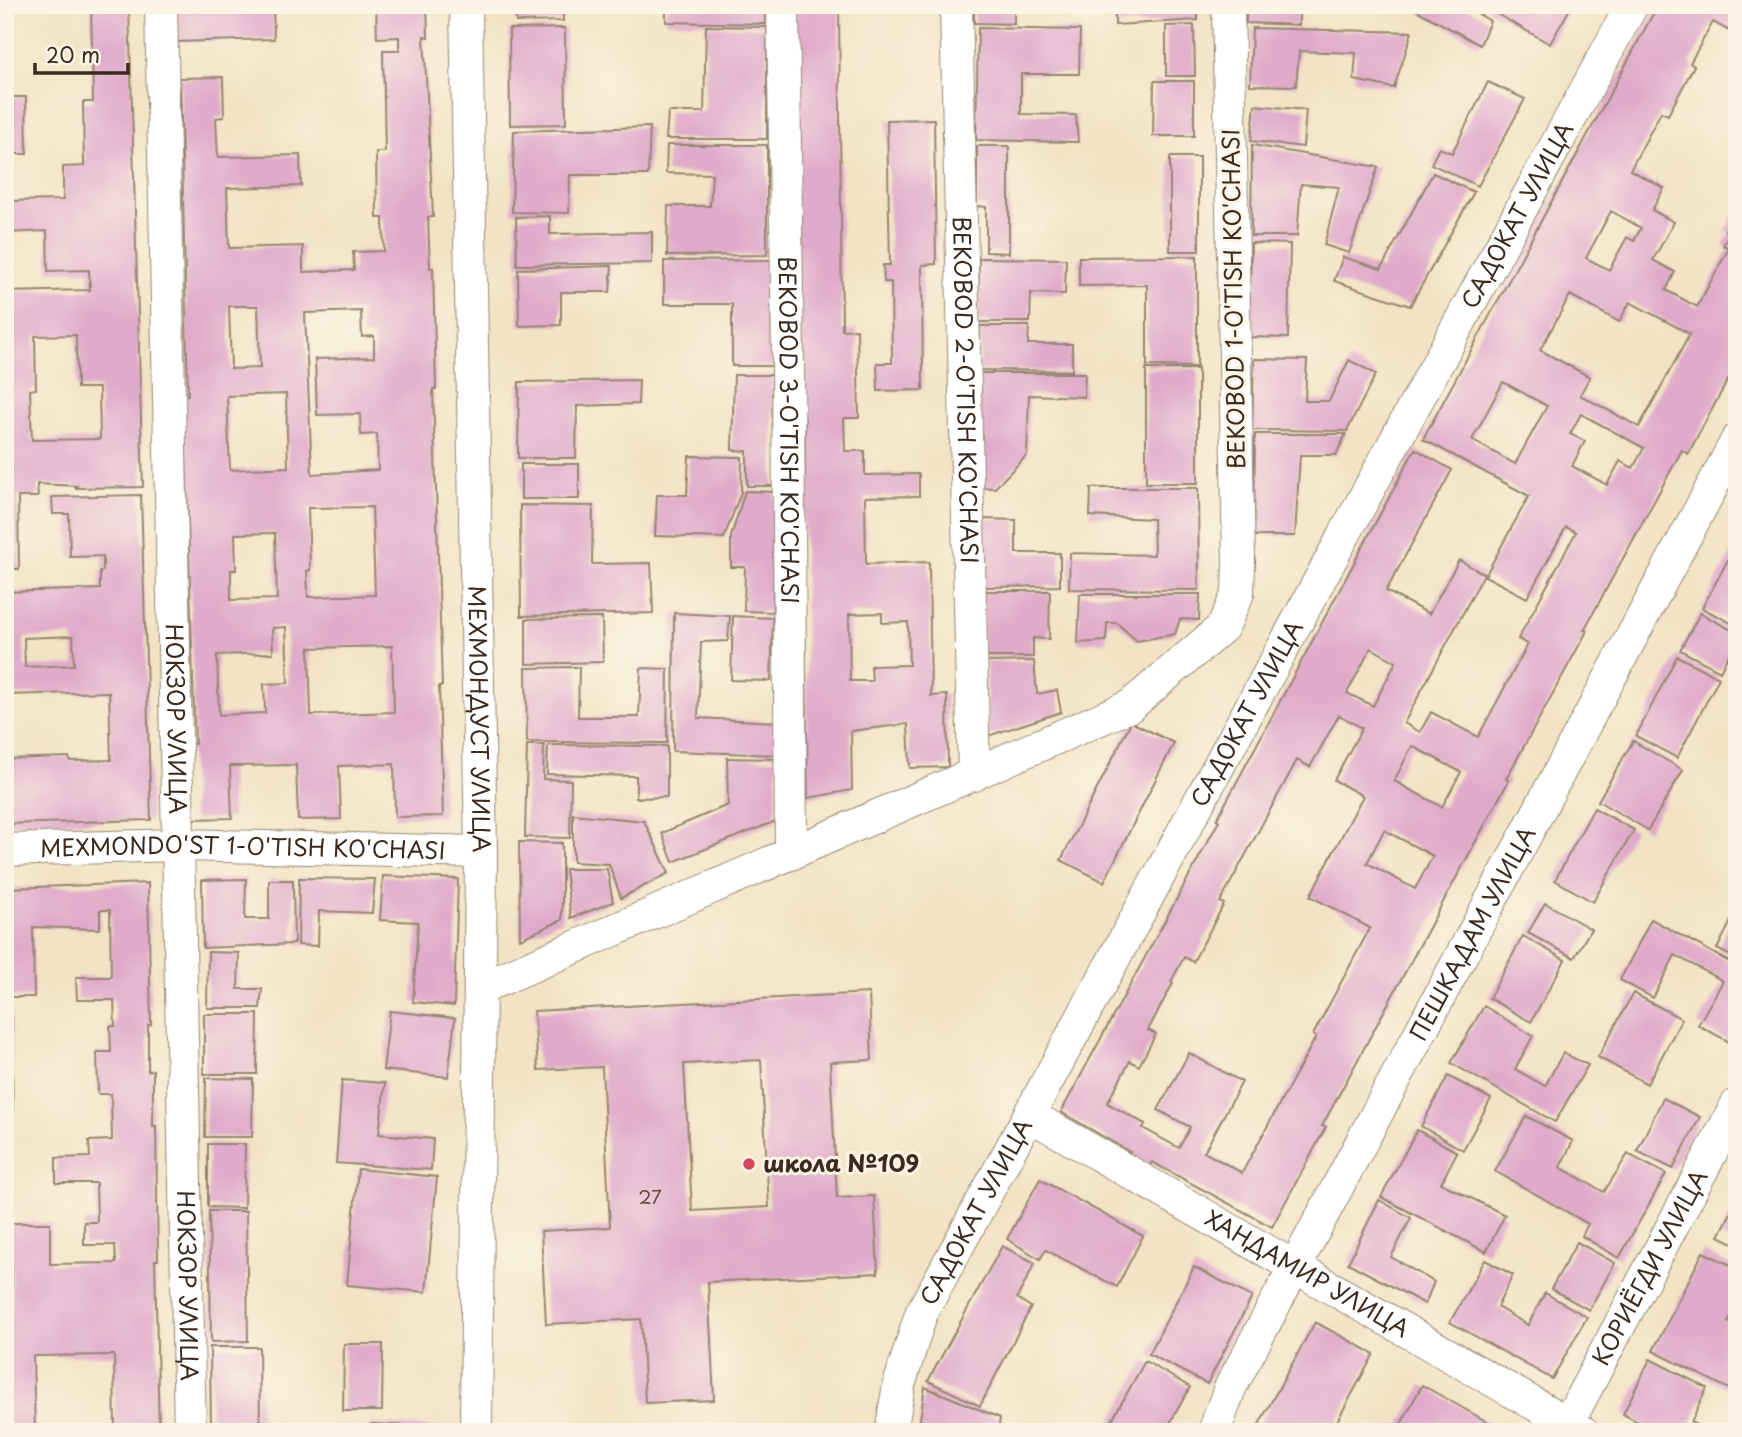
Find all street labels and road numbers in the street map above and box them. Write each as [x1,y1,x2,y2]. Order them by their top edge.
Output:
street label: САДОКАТ УЛИЦА [1451,115,1581,315]
street label: BEKOBOD 1-O'TISH KO'CHASI [1212,128,1253,470]
street label: BEKOBOD 2-O'TISH KO'CHASI [945,216,988,564]
street label: BEKOBOD 3-O'TISH KO'CHASI [771,256,808,604]
street label: МЕХМОНДУСТ УЛИЦА [460,585,500,853]
street label: САДОКАТ УЛИЦА [1181,613,1311,813]
street label: НОКЗОР УЛИЦА [158,623,196,814]
street label: ПЕШКАДАМ УЛИЦА [1400,819,1543,1047]
street label: MEXMONDO'ST 1-O'TISH KO'CHASI [39,826,446,867]
street label: САДОКАТ УЛИЦА [910,1112,1040,1311]
street label: КОРИЁГДИ УЛИЦА [1582,1163,1715,1371]
street label: НОКЗОР УЛИЦА [169,1190,208,1381]
street label: ХАНДАМИР УЛИЦА [1199,1200,1416,1345]

